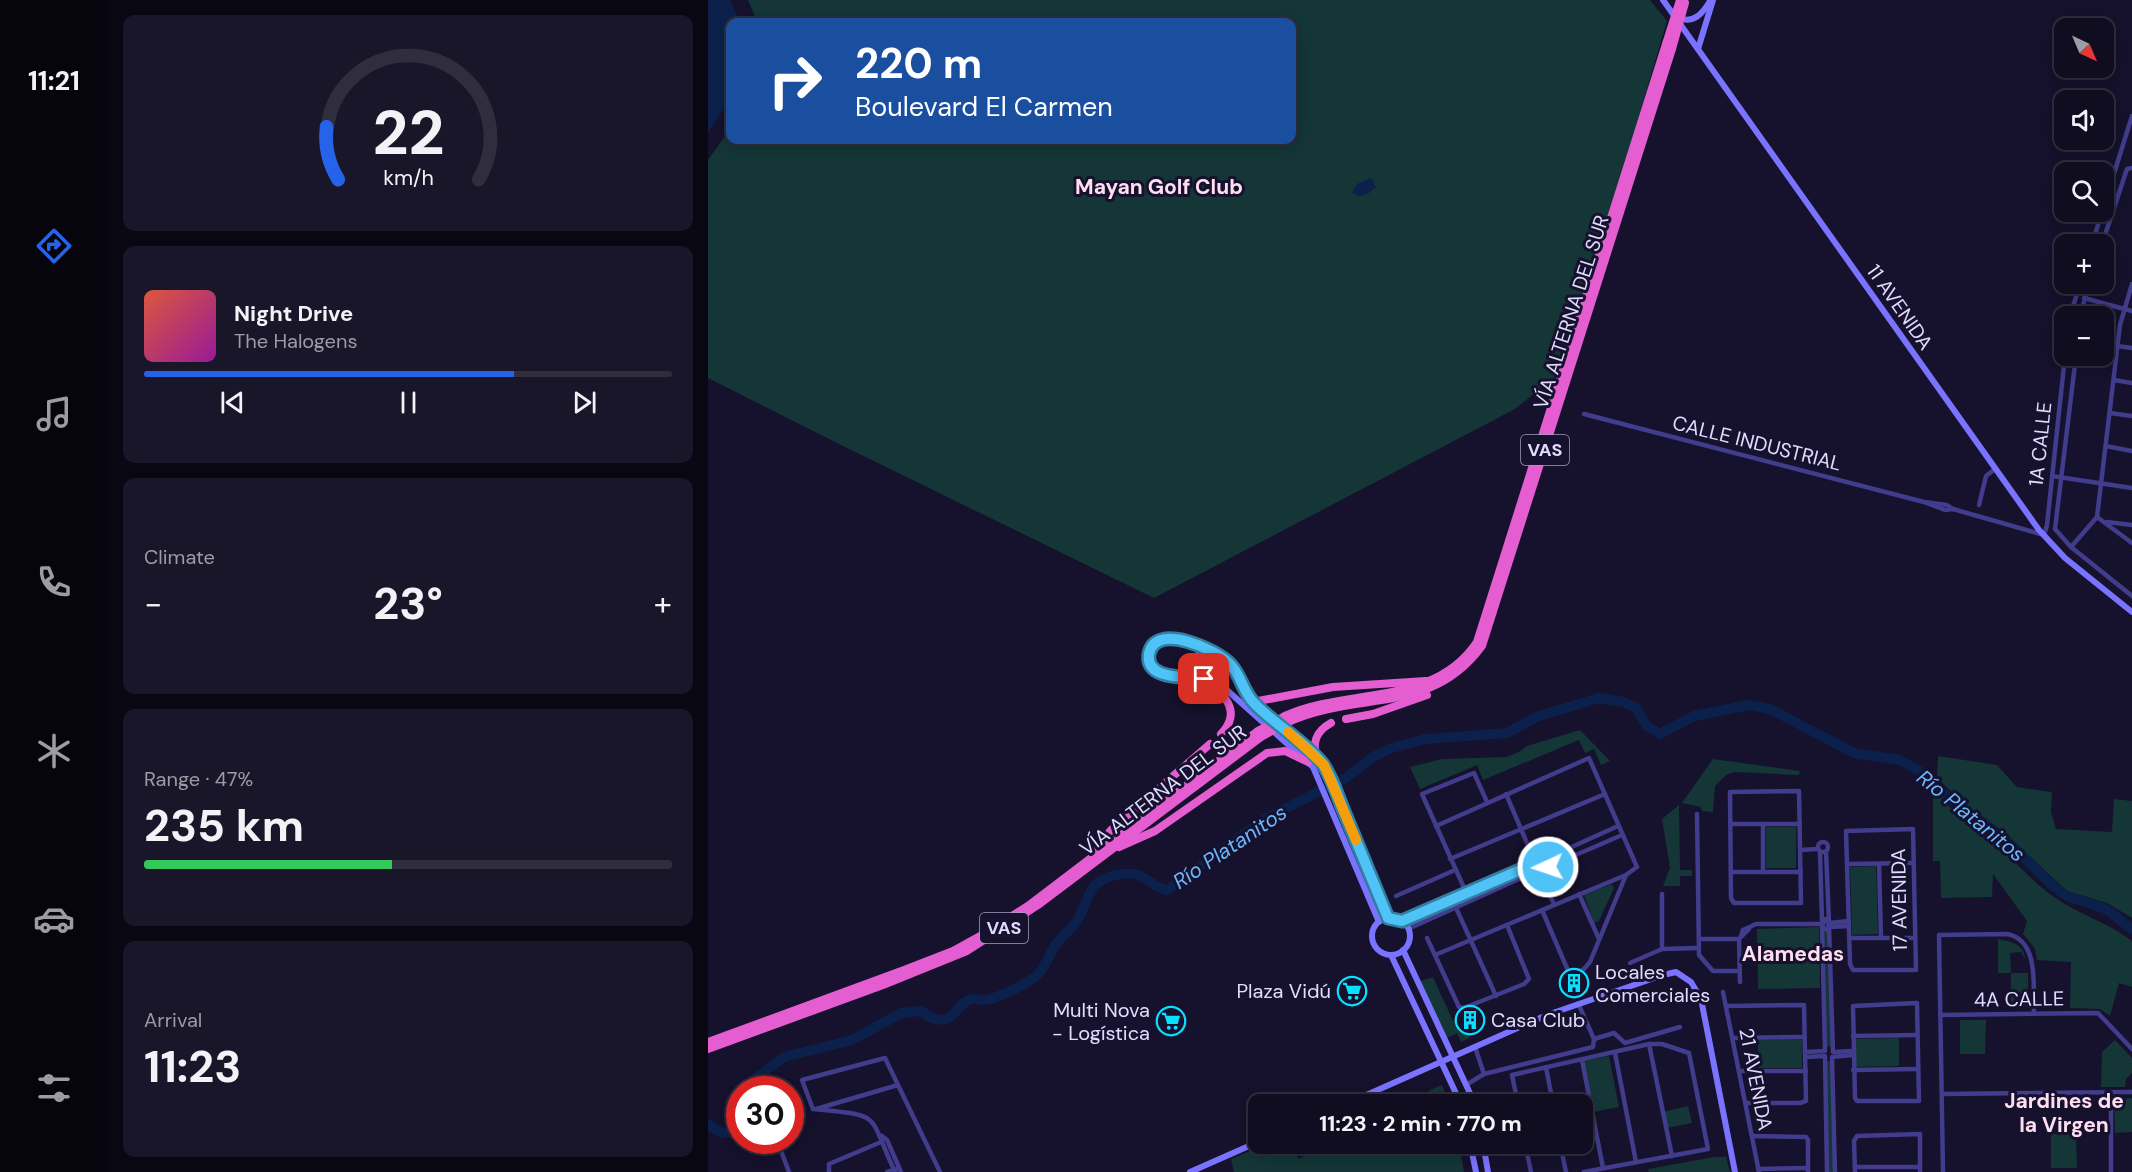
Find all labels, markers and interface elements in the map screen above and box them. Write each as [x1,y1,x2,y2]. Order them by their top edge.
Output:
north arrow [2054,18,2114,78]
map controls [2054,18,2114,366]
text: 220 m [855,36,982,91]
icon: right [756,42,834,120]
text: 11:21 [28,63,80,98]
text: Boulevard El Carmen [855,89,1113,124]
button: sound [2054,90,2114,150]
text: 22 [372,92,444,173]
button: search [2054,162,2114,222]
text: km/h [383,165,433,193]
district label: Mayan Golf Club [1075,173,1243,201]
street label: VÍA ALTERNA DEL SUR [1527,212,1615,412]
icon: directions [33,225,75,267]
button: + [2054,234,2114,294]
street label: 11 AVENIDA [1861,259,1939,355]
text: Night Drive [234,299,353,328]
button: − [2054,306,2114,366]
text: The Halogens [234,328,357,354]
icon: previous [216,386,249,419]
icon: pause [392,386,425,419]
icon: next [568,386,601,419]
icon: music [33,393,75,435]
street label: 1A CALLE [2023,401,2057,487]
street label: CALLE INDUSTRIAL [1670,409,1844,477]
road number: VAS [1521,435,1569,465]
text: Climate [144,544,215,570]
icon: phone [33,561,75,603]
text: 23° [373,574,443,633]
text: − [144,582,162,625]
text: + [654,582,672,625]
pin [1178,653,1229,704]
icon: arrive [1187,662,1220,695]
street label: VÍA ALTERNA DEL SUR [1074,719,1252,861]
icon: climate [33,730,75,772]
water label: Río Platanitos [1911,764,2031,868]
text: Range · 47% [144,766,253,792]
text: 235 km [144,796,304,855]
water label: Río Platanitos [1167,799,1293,895]
position arrow [1516,835,1580,899]
street label: 17 AVENIDA [1885,848,1913,952]
icon: car [33,898,75,940]
road number: VAS [980,913,1028,943]
district label: Alamedas [1742,940,1844,968]
place label: Locales Comerciales [1595,959,1710,1008]
building icon: Locales Comerciales [1558,967,1590,999]
supermarket icon: Plaza Vidú [1336,975,1368,1007]
place label: Plaza Vidú [1237,978,1331,1004]
street label: 4A CALLE [1974,985,2064,1013]
place label: Multi Nova - Logística [1052,997,1150,1046]
building icon: Casa Club [1454,1004,1486,1036]
supermarket icon: Multi Nova - Logística [1155,1005,1187,1037]
text: Arrival [144,1007,202,1033]
place label: Casa Club [1491,1007,1585,1033]
street label: 21 AVENIDA [1733,1026,1779,1132]
text: 11:23 [144,1037,241,1096]
icon: filters [33,1067,75,1109]
speed limit sign: 30 [726,1076,804,1154]
district label: Jardines de la Virgen [2004,1087,2124,1139]
text: 11:23 · 2 min · 770 m [1319,1109,1522,1138]

